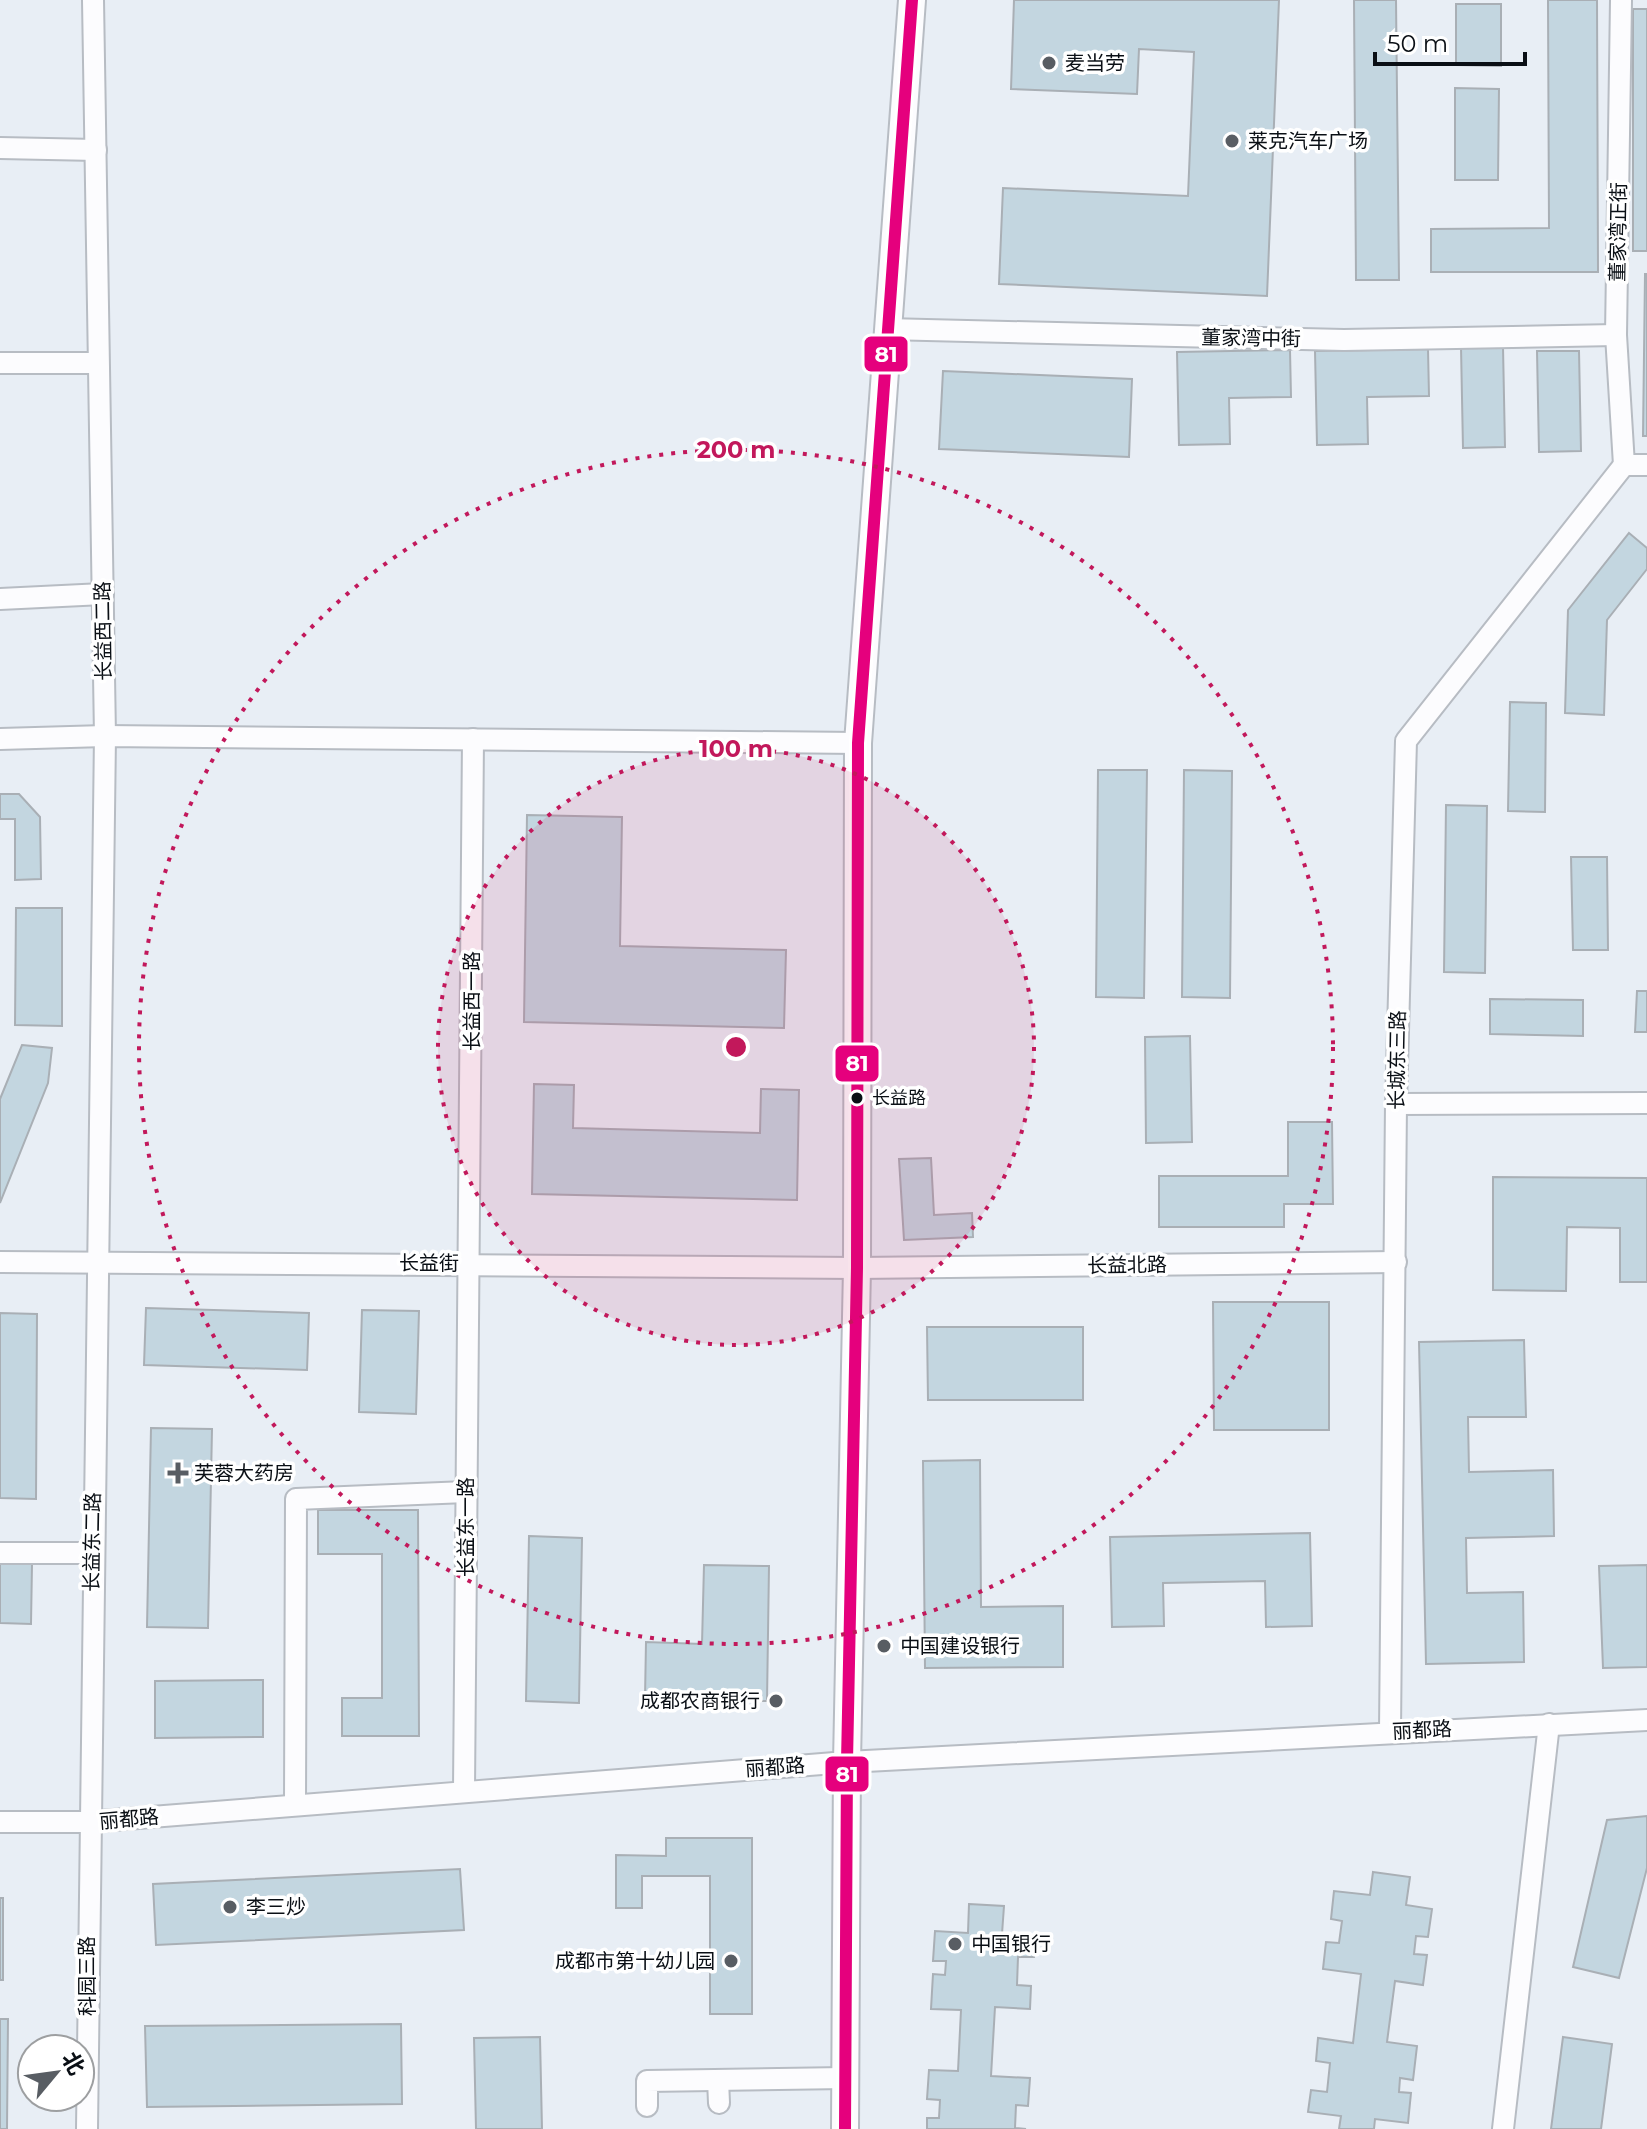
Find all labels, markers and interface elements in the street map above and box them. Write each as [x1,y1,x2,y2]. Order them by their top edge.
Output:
scale bar [1375,16,1525,66]
text: 50 m [1387,29,1448,58]
place label: 麦当劳 [1065,51,1125,75]
marker: 麦当劳 [1040,54,1058,72]
place label: 莱克汽车广场 [1248,129,1368,153]
marker: 莱克汽车广场 [1223,132,1241,150]
street label: 董家湾正街 [1605,182,1631,282]
street label: 董家湾中街 [1201,325,1301,351]
line badge: 81 [863,335,909,373]
text: 81 [874,341,898,368]
text: 200 m [697,435,775,464]
street label: 长益西二路 [90,581,116,681]
text: 100 m [699,734,773,763]
street label: 长益西一路 [460,951,484,1051]
street label: 长城东三路 [1384,1010,1410,1110]
centre of rings [722,1033,750,1061]
line badge: 81 [834,1044,880,1083]
text: 81 [845,1050,869,1077]
place label: 长益路 [872,1087,926,1109]
marker: 长益路 [849,1090,865,1106]
street label: 长益街 [399,1251,459,1275]
street label: 长益北路 [1087,1252,1167,1278]
place label: 芙蓉大药房 [194,1461,294,1485]
marker: 芙蓉大药房 [169,1464,187,1482]
street label: 长益东一路 [454,1477,478,1577]
street label: 长益东二路 [79,1492,105,1592]
place label: 中国建设银行 [900,1634,1020,1658]
marker: 中国建设银行 [875,1637,893,1655]
place label: 成都农商银行 [640,1689,760,1713]
marker: 成都农商银行 [767,1692,785,1710]
street label: 丽都路 [1391,1716,1453,1744]
street label: 丽都路 [744,1753,806,1781]
line badge: 81 [824,1755,870,1793]
text: 81 [835,1761,859,1788]
street label: 丽都路 [98,1804,160,1834]
place label: 李三炒 [246,1895,306,1919]
marker: 李三炒 [221,1898,239,1916]
place label: 中国银行 [971,1932,1051,1956]
marker: 中国银行 [946,1935,964,1953]
street label: 科园三路 [75,1936,99,2016]
place label: 成都市第十幼儿园 [555,1949,715,1973]
marker: 成都市第十幼儿园 [722,1952,740,1970]
north arrow [16,2033,96,2113]
text: 北 [56,2047,90,2080]

